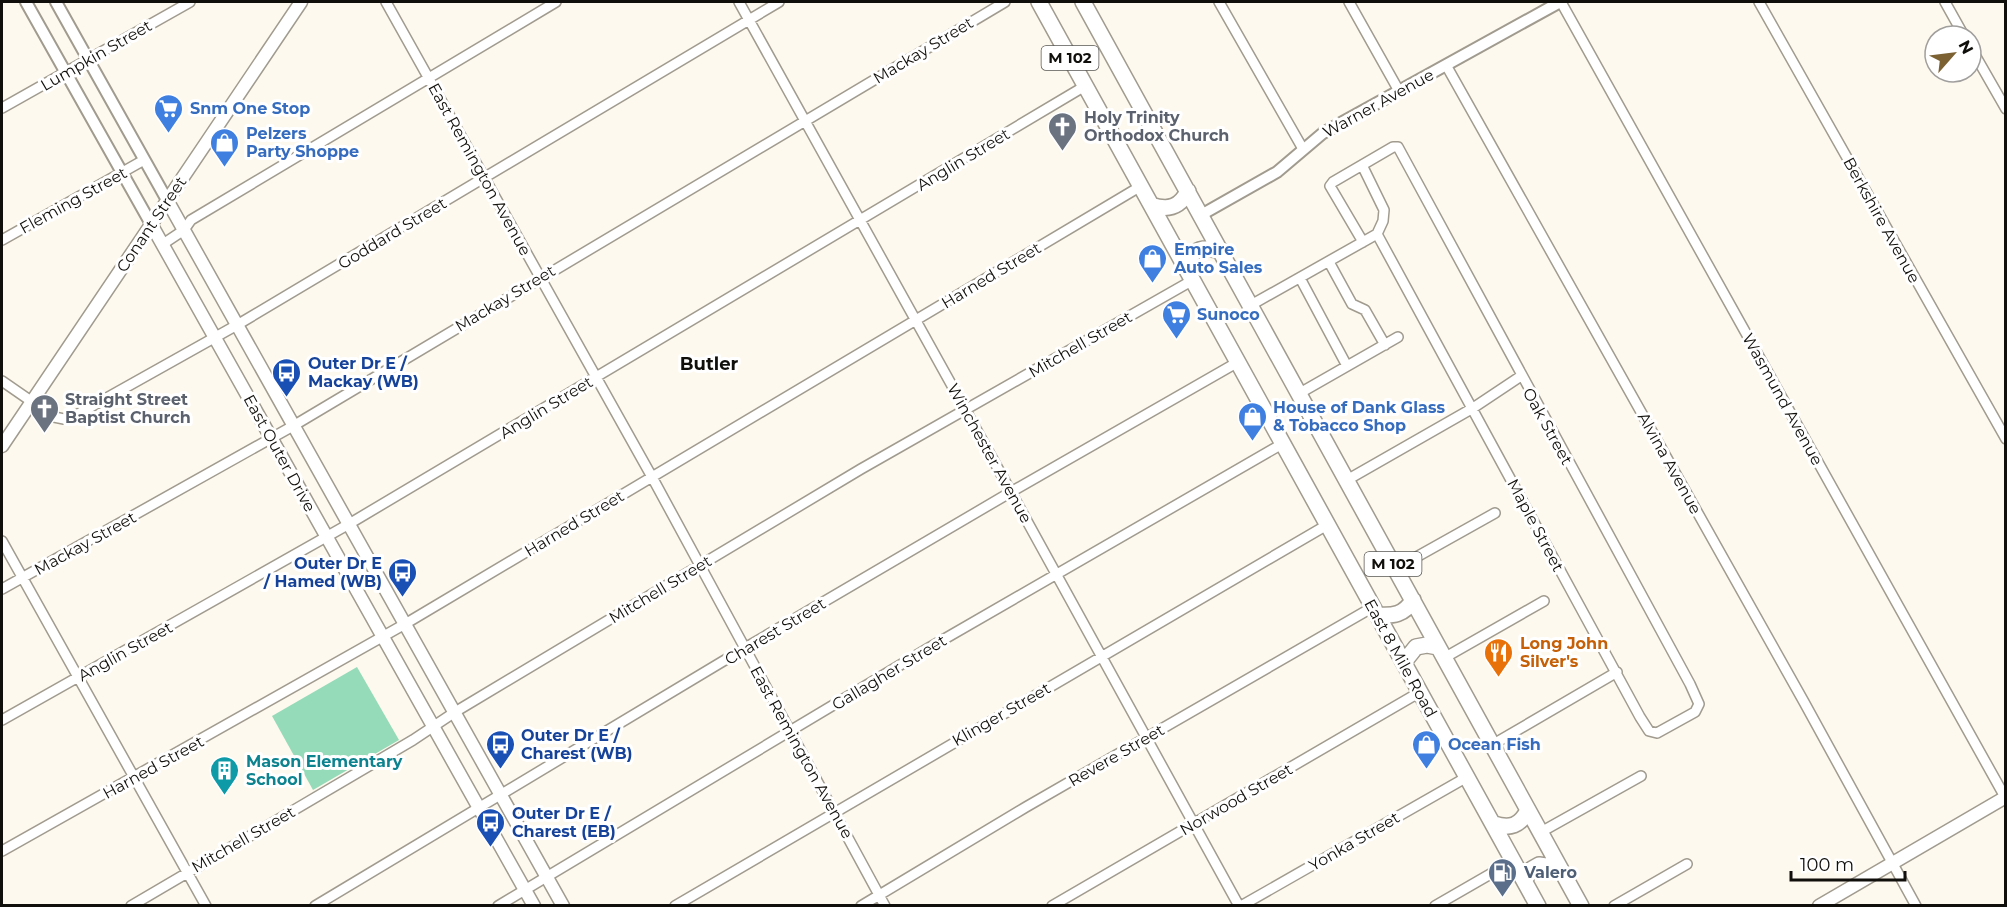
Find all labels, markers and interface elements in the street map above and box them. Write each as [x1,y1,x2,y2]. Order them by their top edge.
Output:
street label: Mackay Street [870,13,977,88]
street label: Lumpkin Street [37,16,156,95]
north arrow [1923,24,1983,84]
text: N [1954,37,1977,57]
road number: M 102 [1042,46,1098,70]
street label: Warner Avenue [1319,65,1437,142]
street label: East Remington Avenue [424,80,535,259]
supermarket icon: Snm One Stop [153,92,185,134]
place label: Snm One Stop [190,99,310,118]
place label: Holy Trinity Orthodox Church [1084,108,1229,145]
church icon: Holy Trinity Orthodox Church [1047,110,1079,152]
place label: Pelzers Party Shoppe [246,124,359,161]
street label: Anglin Street [913,124,1014,195]
shop icon: Pelzers Party Shoppe [209,126,241,168]
street label: Berkshire Avenue [1839,154,1924,286]
street label: Fleming Street [16,163,131,238]
street label: Conant Street [112,172,191,276]
street label: Goddard Street [335,193,450,273]
street label: Harned Street [938,238,1045,313]
place label: Empire Auto Sales [1173,240,1263,277]
shop icon: Empire Auto Sales [1137,242,1169,284]
street label: Mackay Street [452,261,559,336]
supermarket icon: Sunoco [1160,298,1192,340]
place label: Sunoco [1197,305,1260,324]
street label: Mitchell Street [1025,307,1136,382]
street label: Wasmund Avenue [1738,330,1827,469]
district label: Butler [680,353,738,375]
place label: Outer Dr E / Mackay (WB) [308,354,419,391]
bus stop icon: Outer Dr E / Mackay (WB) [271,356,303,398]
street label: Anglin Street [496,372,597,443]
street label: Winchester Avenue [943,380,1036,526]
street label: Oak Street [1519,384,1577,468]
place label: Straight Street Baptist Church [65,390,191,427]
street label: East Outer Drive [239,391,320,515]
church icon: Straight Street Baptist Church [28,392,60,434]
place label: House of Dank Glass & Tobacco Shop [1273,398,1445,435]
shop icon: House of Dank Glass & Tobacco Shop [1236,400,1268,442]
street label: Alvina Avenue [1634,409,1705,518]
street label: Maple Street [1503,476,1568,575]
street label: Harned Street [521,486,628,561]
street label: Mackay Street [31,507,140,579]
street label: Mitchell Street [606,551,715,627]
road number: M 102 [1364,552,1422,576]
place label: Outer Dr E / Hamed (WB) [263,554,382,591]
bus stop icon: Outer Dr E / Hamed (WB) [387,556,419,598]
street label: Charest Street [721,594,830,669]
street label: East 8 Mile Road [1360,596,1441,721]
street label: Anglin Street [75,617,176,685]
street label: Gallagher Street [829,630,950,714]
place label: Long John Silver's [1520,634,1608,671]
restaurant icon: Long John Silver's [1483,636,1515,678]
street label: East Remington Avenue [746,663,857,842]
street label: Klinger Street [949,678,1054,750]
street label: Revere Street [1065,720,1168,791]
place label: Outer Dr E / Charest (WB) [521,726,632,763]
bus stop icon: Outer Dr E / Charest (WB) [484,728,516,770]
shop icon: Ocean Fish [1411,728,1443,770]
street label: Harned Street [99,732,208,803]
place label: Ocean Fish [1448,735,1541,754]
place label: Mason Elementary School [246,752,403,789]
building icon: Mason Elementary School [209,754,241,796]
street label: Norwood Street [1177,759,1296,839]
street label: Mitchell Street [188,802,299,877]
place label: Outer Dr E / Charest (EB) [512,804,616,841]
bus stop icon: Outer Dr E / Charest (EB) [475,806,507,848]
street label: Yonka Street [1306,808,1403,875]
scale bar [1791,844,1905,882]
text: 100 m [1800,854,1854,876]
fuel station icon: Valero [1487,856,1519,898]
place label: Valero [1523,863,1577,882]

